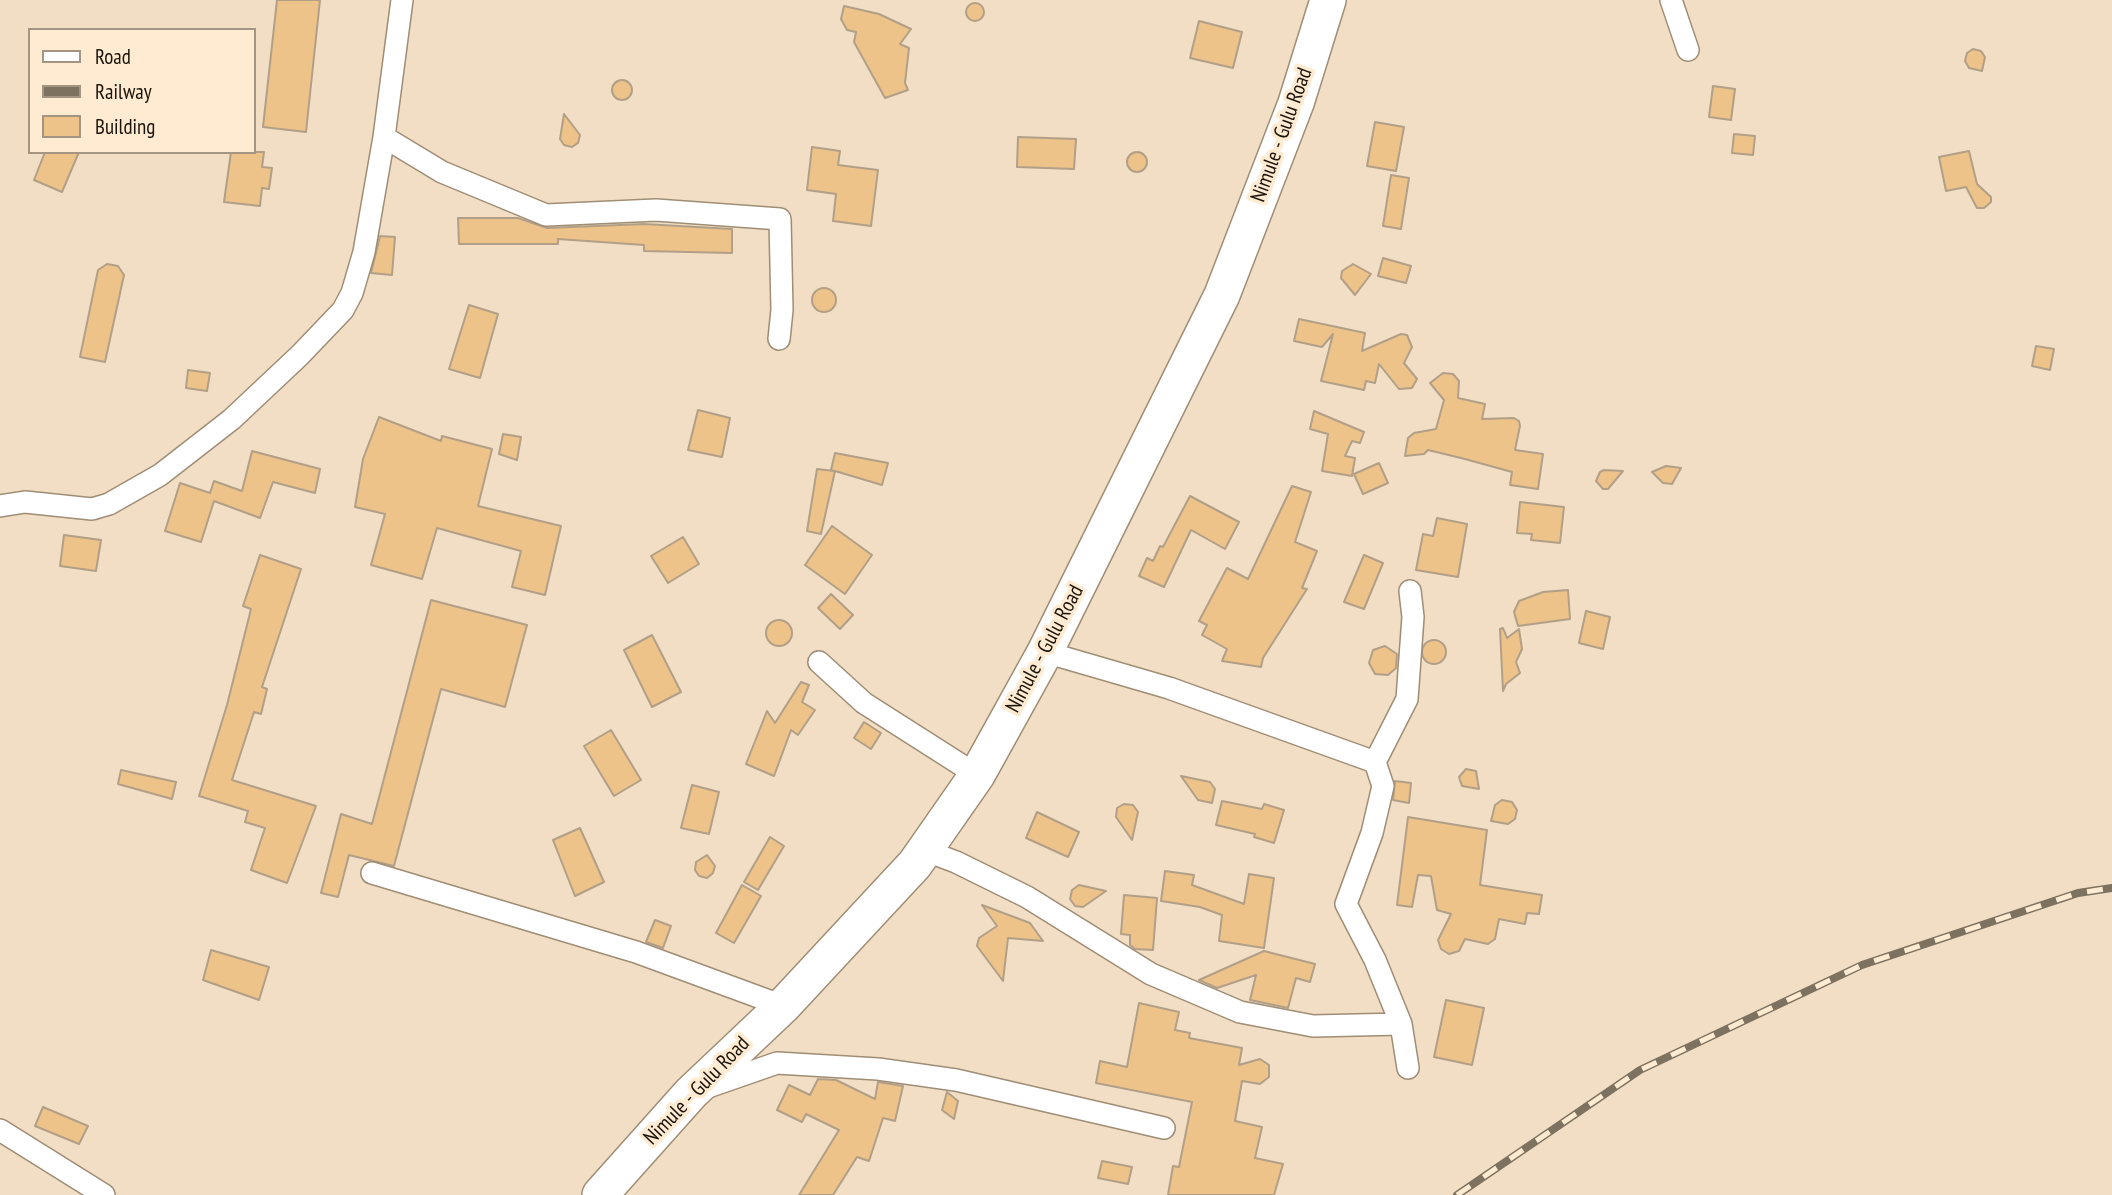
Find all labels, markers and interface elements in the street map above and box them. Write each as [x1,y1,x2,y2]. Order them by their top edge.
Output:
legend [28,28,256,154]
text: Road [95,43,131,70]
street label: Nimule - Gulu Road [1246,64,1318,206]
text: Railway [95,78,152,105]
text: Building [95,113,155,140]
street label: Nimule - Gulu Road [1001,581,1089,717]
street label: Nimule - Gulu Road [639,1032,755,1150]

